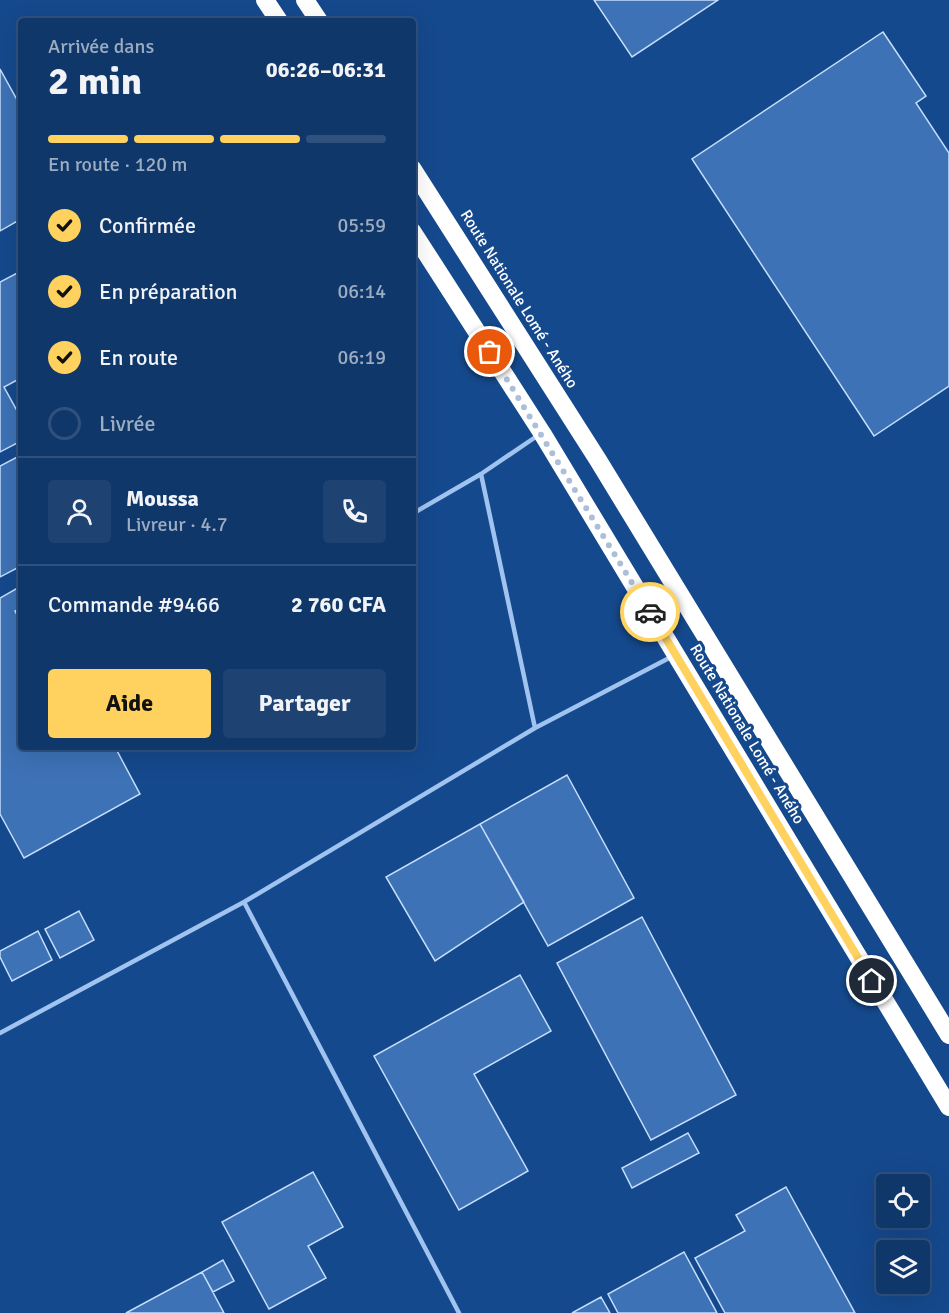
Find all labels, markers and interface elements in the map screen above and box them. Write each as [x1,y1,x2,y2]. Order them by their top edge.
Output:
text: Arrivée dans [48,34,154,59]
text: 06:26–06:31 [266,56,386,83]
text: 2 min [48,57,142,105]
text: En route · 120 m [48,152,187,177]
street label: Route Nationale Lomé - Aného [456,206,582,392]
icon: check [48,209,81,242]
text: Confirmée [99,212,196,239]
text: 05:59 [337,213,386,238]
icon: check [48,275,81,308]
text: En préparation [99,278,238,305]
text: 06:14 [337,279,386,304]
pin [464,326,515,377]
icon: bag [473,335,506,368]
icon: check [48,341,81,374]
text: En route [99,344,178,371]
text: 06:19 [337,345,386,370]
text: Livrée [99,410,156,437]
button: person [48,480,111,543]
button: phone [323,480,386,543]
text: Moussa [126,485,199,512]
text: Livreur · 4.7 [126,512,227,537]
courier [620,582,680,642]
text: Commande #9466 [48,591,220,618]
text: 2 760 CFA [291,591,386,618]
icon: car [634,596,667,629]
street label: Route Nationale Lomé - Aného [685,640,809,828]
button: Aide [48,669,211,738]
button: Partager [223,669,386,738]
pin [846,955,897,1006]
icon: home [855,964,888,997]
map controls [876,1174,930,1294]
button: locate [876,1174,930,1228]
button: layers [876,1240,930,1294]

